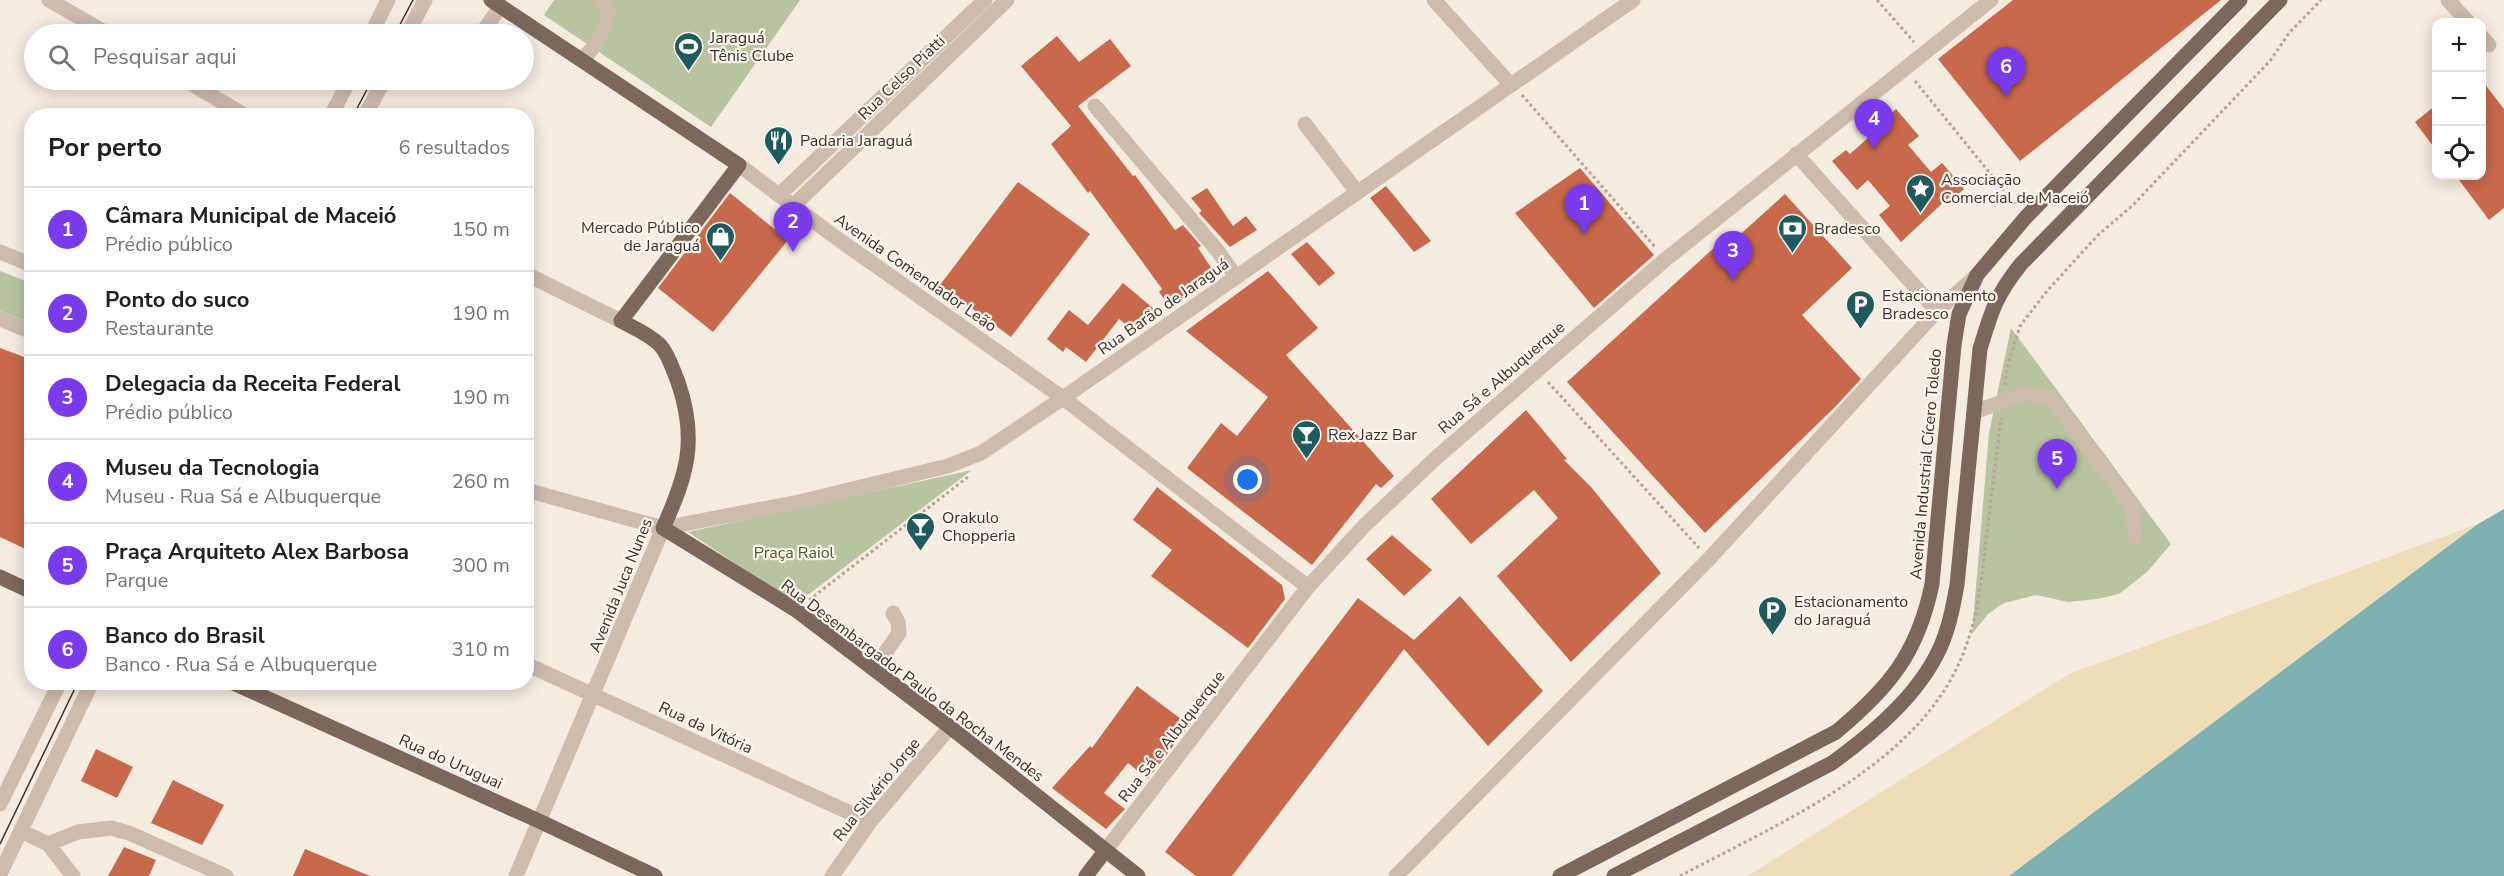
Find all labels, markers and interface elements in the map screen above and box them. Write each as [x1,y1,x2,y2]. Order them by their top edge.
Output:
map controls [2432,18,2486,180]
button: + [2432,18,2486,72]
search box [24,24,534,90]
place label: Jaraguá Tênis Clube [709,27,794,67]
sports icon: Jaraguá Tênis Clube [673,30,705,72]
street label: Rua Celso Piatti [853,30,950,125]
icon: search [45,41,78,74]
text: Pesquisar aqui [93,42,237,72]
pin: 6 [1986,48,2026,97]
button: − [2432,72,2486,126]
pin: 4 [1854,100,1894,149]
restaurant icon: Padaria Jaraguá [763,124,795,166]
button: locate [2432,126,2486,180]
text: Por perto [48,130,162,165]
place label: Padaria Jaraguá [800,130,913,152]
text: 6 resultados [399,134,510,161]
place label: Associação Comercial de Maceió [1941,169,2089,209]
place icon: Associação Comercial de Maceió [1904,172,1936,214]
pin: 1 [1564,184,1604,234]
text: Câmara Municipal de Maceió [105,201,396,231]
pin: 2 [774,202,812,252]
street label: Avenida Comendador Leão [830,208,1001,337]
bank icon: Bradesco [1777,212,1809,254]
text: 1 [62,216,74,243]
text: 150 m [452,216,510,243]
place label: Mercado Público de Jaraguá [581,217,700,257]
place label: Bradesco [1814,218,1881,240]
shop icon: Mercado Público de Jaraguá [705,220,737,262]
text: Prédio público [105,231,233,258]
pin: 3 [1714,232,1752,281]
street label: Rua Barão de Jaraguá [1094,253,1233,360]
text: Ponto do suco [105,285,249,315]
place label: Estacionamento Bradesco [1882,285,1996,325]
parking icon: Estacionamento Bradesco [1845,288,1877,330]
text: 2 [62,300,74,327]
text: 190 m [452,300,510,327]
text: Restaurante [105,315,214,342]
street label: Rua Sá e Albuquerque [1434,317,1570,439]
street label: Avenida Industrial Cícero Toledo [1905,348,1947,580]
text: Delegacia da Receita Federal [105,369,400,399]
text: 3 [62,384,74,411]
text: 190 m [452,384,510,411]
text: Prédio público [105,399,233,426]
bar icon: Rex Jazz Bar [1291,418,1323,460]
place label: Rex Jazz Bar [1328,424,1417,446]
pin: 5 [2038,440,2076,489]
text: Museu da Tecnologia [105,453,320,483]
your location [1233,465,1262,494]
text: 4 [62,468,74,495]
text: 260 m [452,468,510,495]
text: Museu · Rua Sá e Albuquerque [105,483,381,510]
place label: Orakulo Chopperia [942,507,1016,547]
bar icon: Orakulo Chopperia [905,510,937,552]
street label: Avenida Juca Nunes [584,515,658,656]
text: Praça Arquiteto Alex Barbosa [105,537,409,567]
park label: Praça Raiol [754,542,835,564]
text: 5 [62,552,74,579]
text: 300 m [452,552,510,579]
text: Parque [105,567,168,594]
street label: Rua Desembargador Paulo da Rocha Mendes [776,575,1048,787]
place label: Estacionamento do Jaraguá [1794,591,1908,631]
parking icon: Estacionamento do Jaraguá [1757,594,1789,636]
text: Banco do Brasil [105,621,265,651]
text: 6 [62,636,74,663]
text: 310 m [452,636,510,663]
text: Banco · Rua Sá e Albuquerque [105,651,377,678]
street label: Rua Sá e Albuquerque [1113,666,1230,807]
street label: Rua da Vitória [655,697,756,759]
street label: Rua do Uruguai [395,729,506,795]
street label: Rua Silvério Jorge [828,733,925,846]

